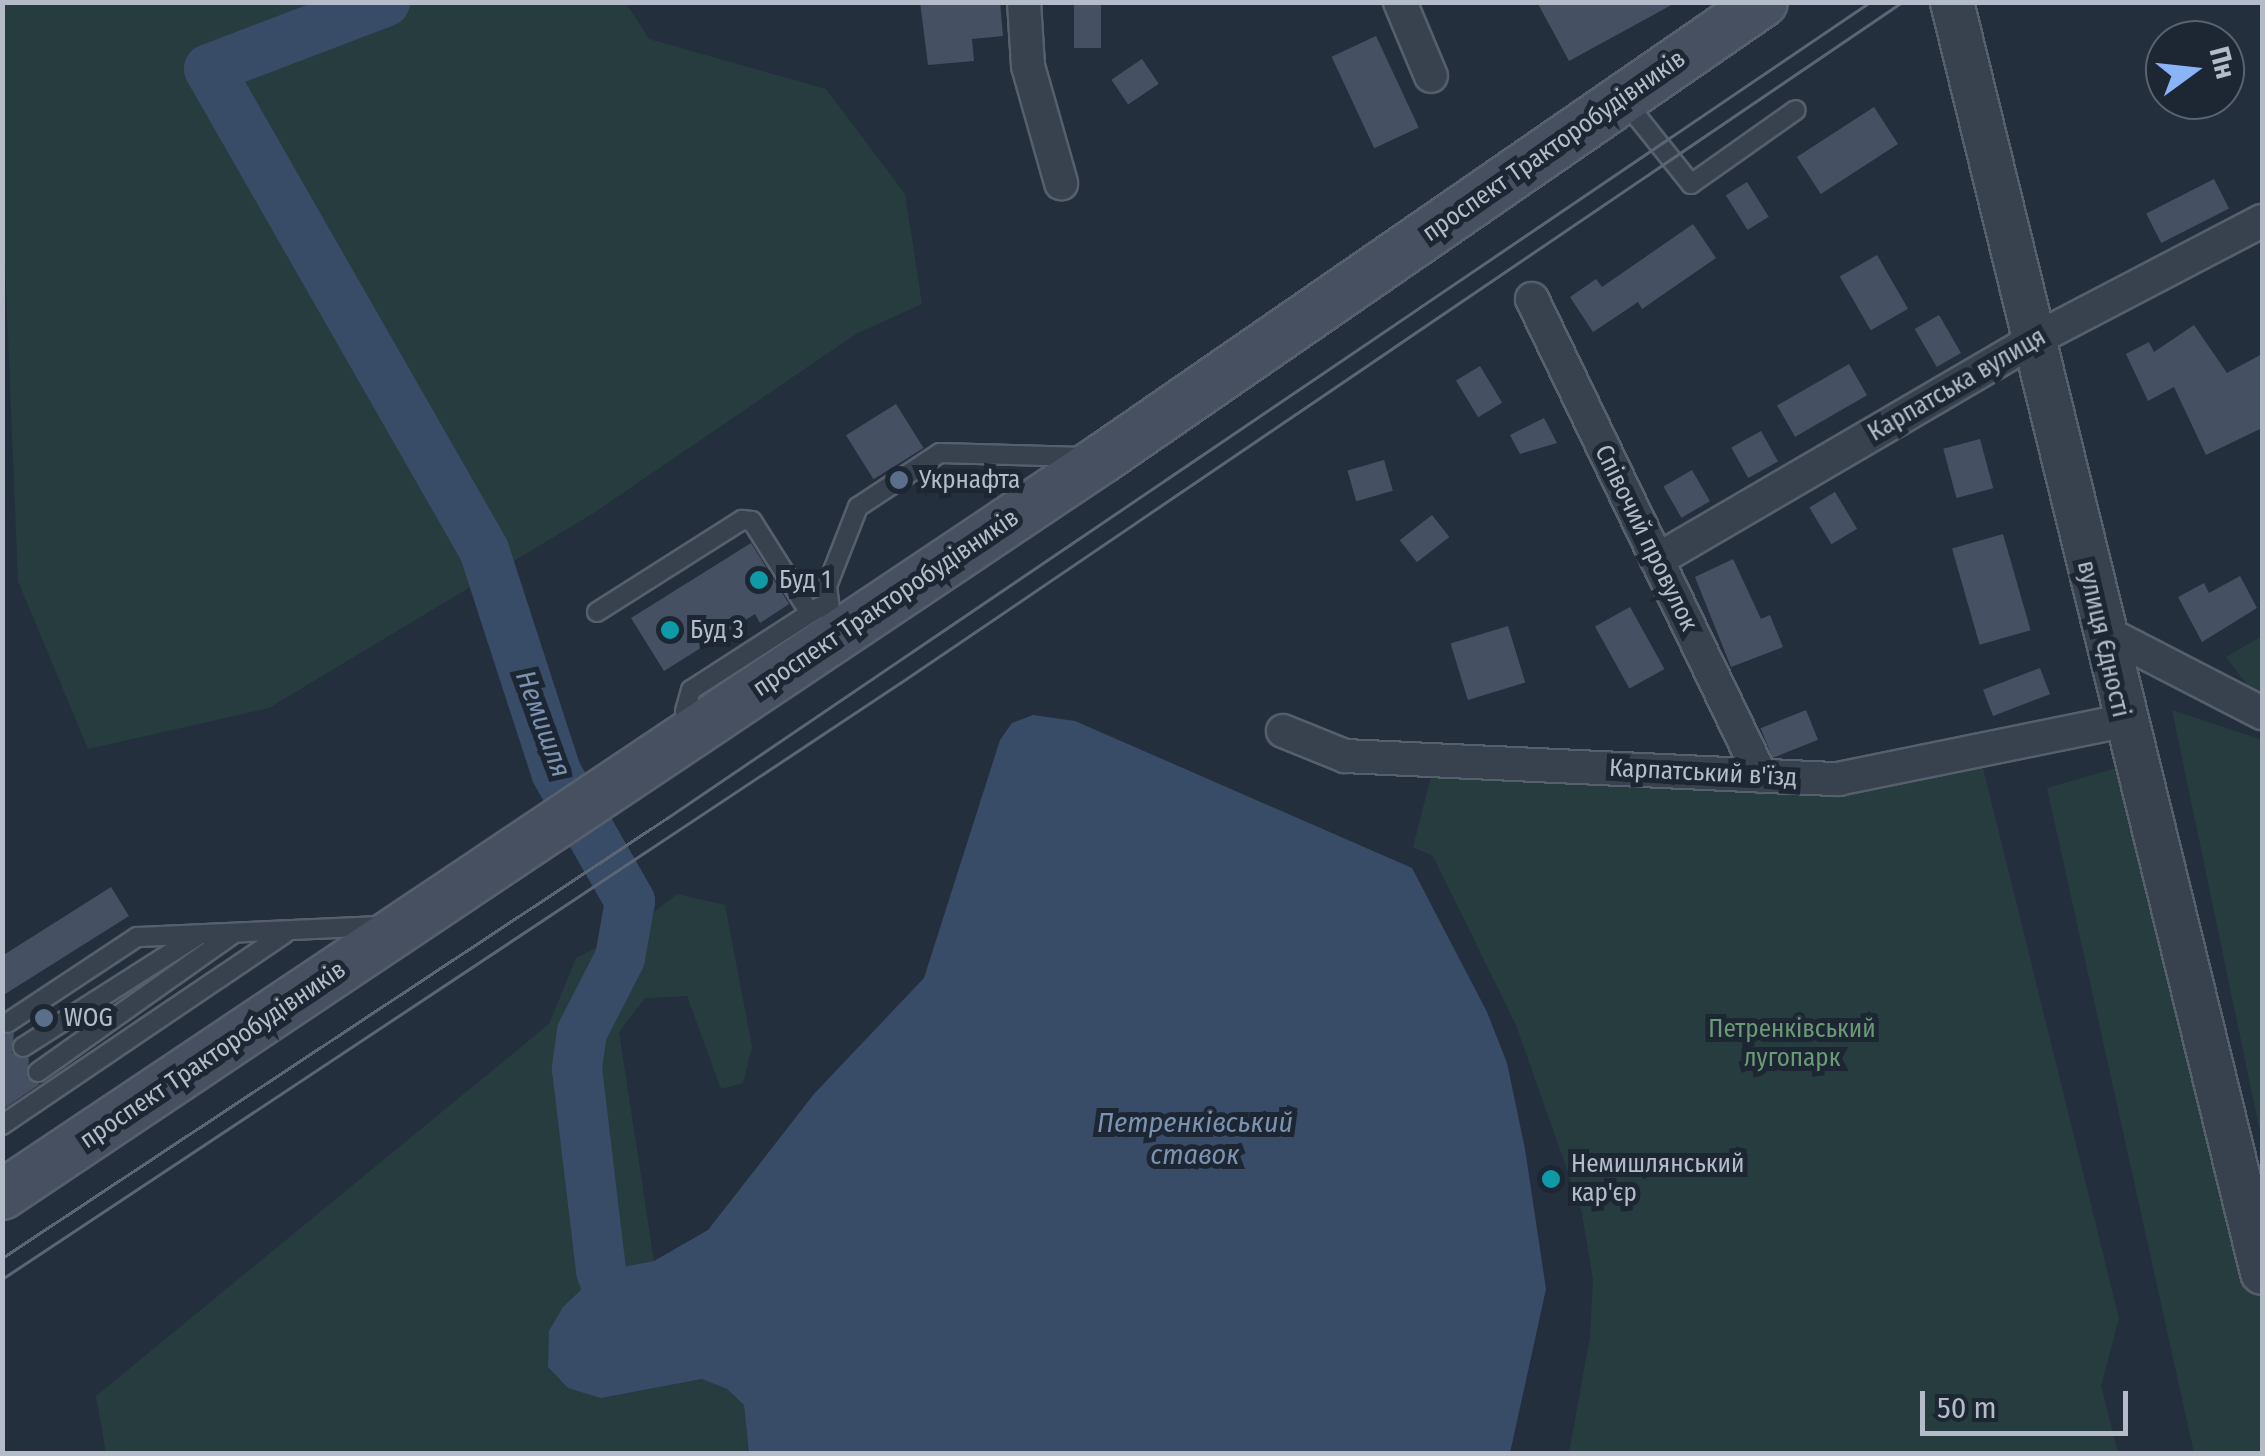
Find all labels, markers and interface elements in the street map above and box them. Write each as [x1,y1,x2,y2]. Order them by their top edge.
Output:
north arrow [2145,20,2245,120]
text: Пн [2202,43,2243,82]
street label: проспект Тракторобудівників [1417,44,1691,248]
street label: Карпатська вулиця [1863,322,2051,448]
street label: Співочий провулок [1588,440,1704,636]
place label: Укрнафта [919,465,1020,495]
marker: Укрнафта [888,469,910,491]
street label: проспект Тракторобудівників [747,503,1025,703]
street label: вулиця Єдності [2070,558,2136,720]
place label: Буд 1 [779,565,831,595]
marker: Буд 1 [748,569,770,591]
place label: Буд 3 [690,615,744,645]
marker: Буд 3 [659,619,681,641]
water label: Немишля [508,666,578,782]
street label: Карпатський в'їзд [1608,753,1798,793]
street label: проспект Тракторобудівників [74,955,352,1155]
place label: WOG [64,1003,113,1033]
marker: WOG [33,1007,55,1029]
park label: Петренківський лугопарк [1708,1015,1876,1074]
water label: Петренківський ставок [1097,1106,1293,1172]
place label: Немишлянський кар'єр [1571,1150,1744,1209]
marker: Немишлянський кар'єр [1540,1168,1562,1190]
scale bar [1925,1371,2132,1433]
text: 50 m [1937,1390,1997,1426]

